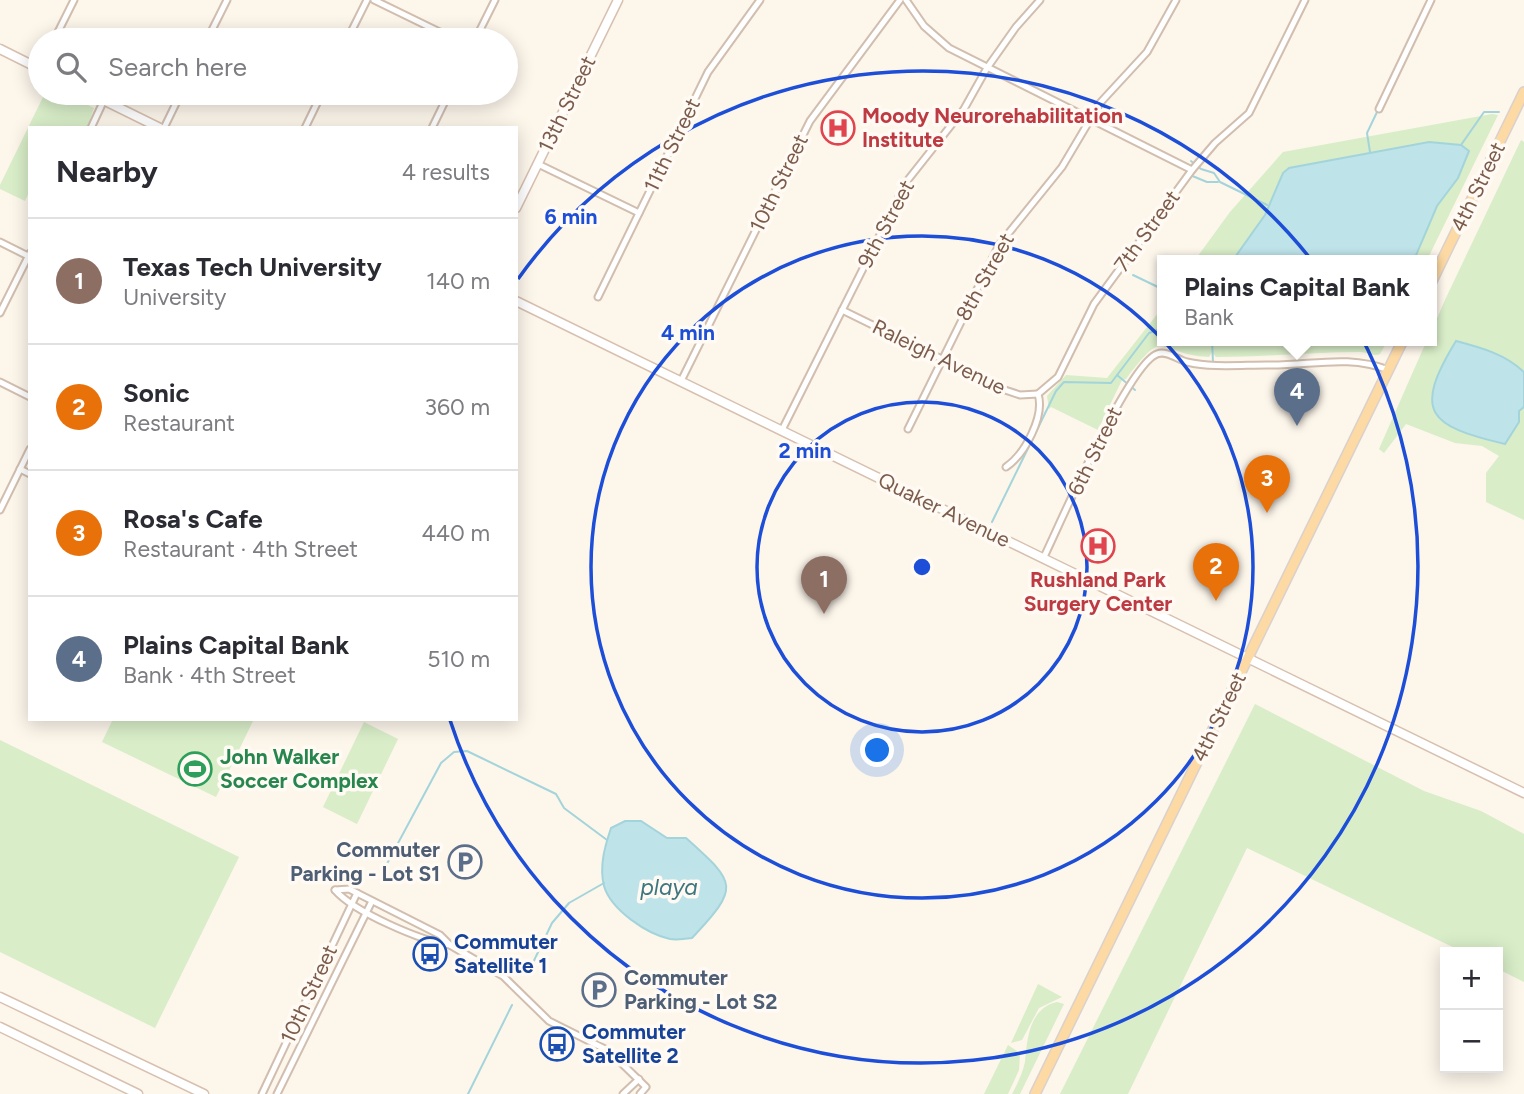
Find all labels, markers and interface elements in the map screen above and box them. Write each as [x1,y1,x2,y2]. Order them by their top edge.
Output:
search box [28,28,518,105]
icon: search [52,48,90,86]
text: Search here [108,51,247,83]
street label: 13th Street [533,52,601,156]
street label: 11th Street [638,94,705,196]
place label: Moody Neurorehabilitation Institute [862,103,1123,152]
hospital icon: Moody Neurorehabilitation Institute [819,109,857,147]
street label: 10th Street [744,130,813,236]
street label: 4th Street [1445,138,1510,236]
text: Nearby [56,153,158,190]
text: 4 results [402,158,490,186]
street label: 9th Street [852,176,919,272]
street label: 7th Street [1109,185,1185,276]
text: 6 min [545,204,597,229]
street label: 8th Street [950,228,1019,325]
text: Texas Tech University [123,251,382,283]
popup [1157,255,1437,346]
text: 1 [74,267,84,295]
text: 140 m [426,267,490,295]
text: Plains Capital Bank [1184,271,1410,303]
text: University [123,283,226,311]
text: Bank [1184,303,1234,331]
street label: Raleigh Avenue [869,314,1010,400]
text: 4 min [661,320,715,345]
pin: 4 [1274,368,1320,426]
text: Sonic [123,377,190,409]
text: 2 [72,393,86,421]
text: 360 m [424,393,490,421]
street label: 6th Street [1062,402,1127,499]
text: Restaurant [123,409,235,437]
text: 2 min [779,438,831,463]
pin: 3 [1244,455,1290,513]
street label: Quaker Avenue [874,467,1014,552]
text: Rosa's Cafe [123,503,263,535]
text: 3 [73,519,85,547]
text: 440 m [421,519,490,547]
hospital icon: Rushland Park Surgery Center [1079,527,1117,565]
text: Restaurant · 4th Street [123,535,358,563]
pin: 2 [1193,543,1239,601]
centre of rings [910,555,934,579]
pin: 1 [801,556,847,614]
place label: Rushland Park Surgery Center [1024,567,1172,616]
text: Plains Capital Bank [123,629,349,661]
text: 4 [72,645,86,673]
text: 510 m [427,645,490,673]
text: Bank · 4th Street [123,661,296,689]
street label: 4th Street [1186,668,1251,766]
your location [860,733,894,767]
place label: John Walker Soccer Complex [220,744,379,793]
sports icon: John Walker Soccer Complex [176,750,214,788]
place label: Commuter Parking - Lot S1 [290,837,440,886]
parking icon: Commuter Parking - Lot S1 [446,843,484,881]
water label: playa [640,873,698,901]
place label: Commuter Satellite 1 [454,929,558,978]
bus stop icon: Commuter Satellite 1 [411,935,449,973]
street label: 10th Street [275,941,342,1047]
map controls [1440,947,1503,1073]
button: + [1440,947,1503,1010]
place label: Commuter Parking - Lot S2 [624,965,777,1014]
parking icon: Commuter Parking - Lot S2 [580,971,618,1009]
button: − [1440,1010,1503,1073]
place label: Commuter Satellite 2 [582,1019,686,1068]
bus stop icon: Commuter Satellite 2 [538,1025,576,1063]

